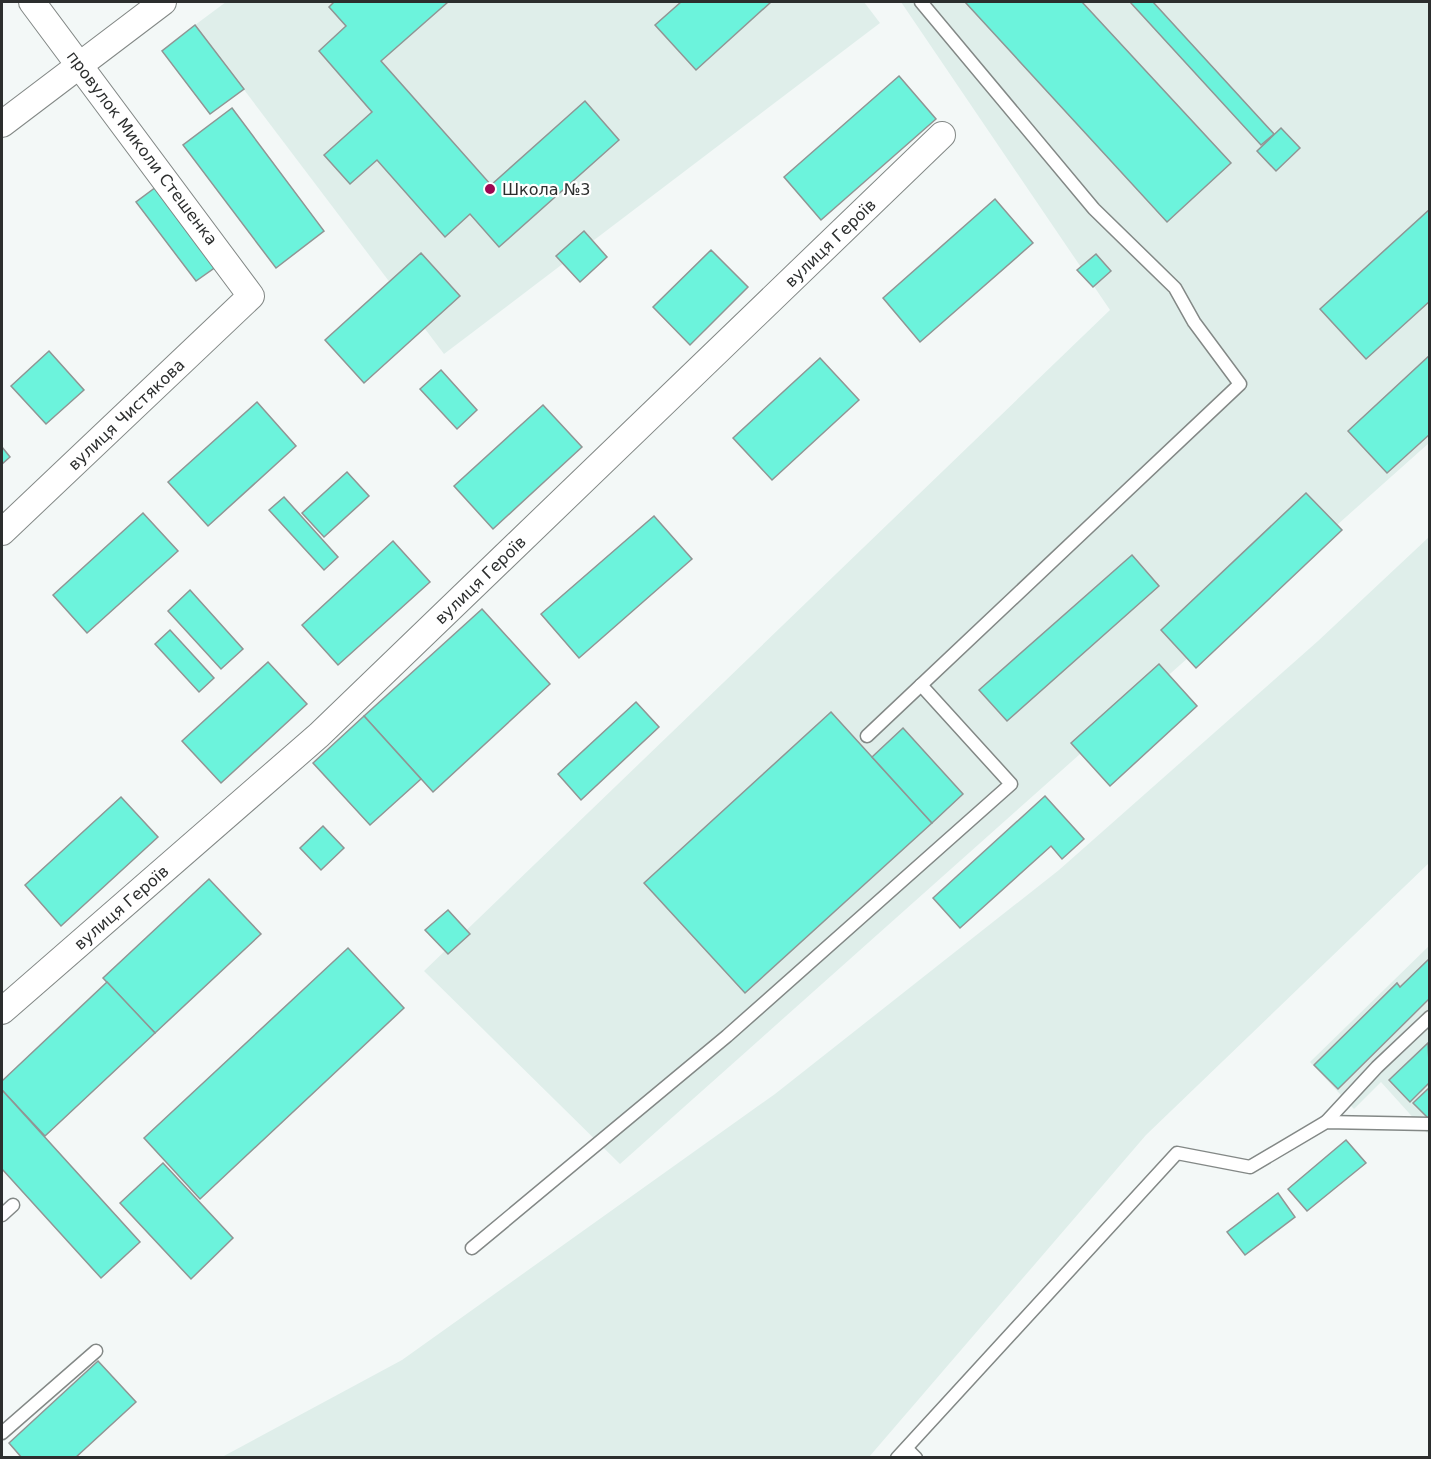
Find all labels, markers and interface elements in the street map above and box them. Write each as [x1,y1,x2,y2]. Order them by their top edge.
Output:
street label: провулок Миколи Стешенка [63,47,221,249]
place label: Школа №3 [502,180,591,199]
marker: Школа №3 [483,182,497,196]
street label: вулиця Героїв [781,195,879,291]
street label: вулиця Чистякова [64,355,188,474]
street label: вулиця Героїв [431,532,529,628]
street label: вулиця Героїв [70,861,172,953]

